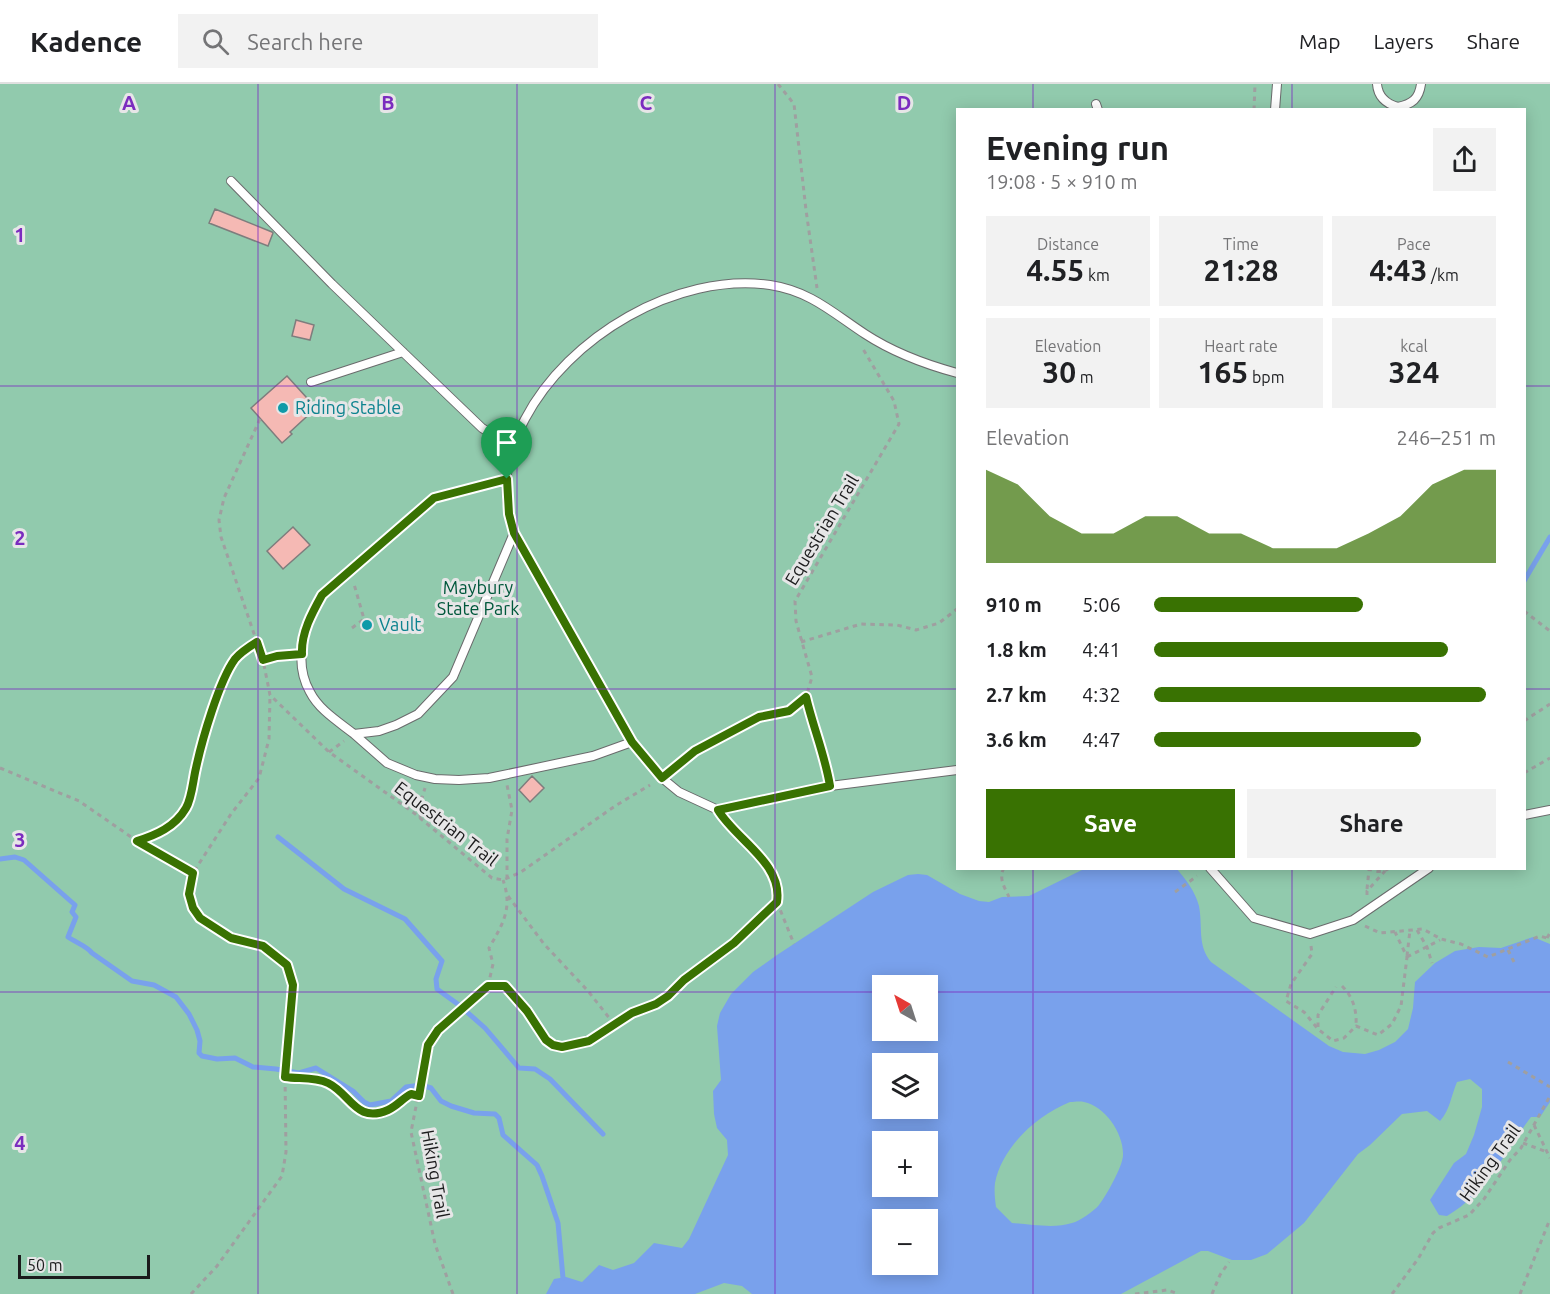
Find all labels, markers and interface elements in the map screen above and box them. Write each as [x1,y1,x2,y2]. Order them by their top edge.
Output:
search box [178,14,598,68]
icon: search [199,25,232,58]
text: Kadence [30,26,142,57]
text: Search here [247,29,364,54]
text: Map [1299,29,1340,53]
text: Layers [1373,29,1434,53]
text: Share [1467,29,1520,53]
text: A [122,91,136,114]
text: B [381,91,395,114]
text: C [640,91,653,114]
text: D [897,91,911,114]
button: share [1433,128,1496,191]
text: Evening run [986,129,1169,166]
text: 19:08 · 5 × 910 m [986,170,1138,193]
text: 1 [14,223,26,246]
text: Distance [1037,235,1099,253]
text: Time [1223,235,1259,253]
text: Pace [1397,235,1431,253]
text: 4.55 [1026,253,1084,287]
text: 21:28 [1203,253,1279,287]
text: 4:43 [1369,253,1427,287]
text: km [1084,266,1110,284]
text: /km [1427,266,1459,284]
text: Elevation [1035,337,1101,355]
text: Heart rate [1204,337,1278,355]
text: kcal [1400,337,1428,355]
text: 30 [1042,355,1076,389]
text: 165 [1198,355,1248,389]
text: 324 [1389,355,1439,389]
text: m [1076,368,1094,386]
text: bpm [1248,368,1284,386]
place label: Riding Stable [295,397,401,417]
marker: Riding Stable [276,401,290,415]
pin [481,417,532,479]
icon: arrive [490,426,523,459]
text: Elevation [986,426,1069,449]
text: 246–251 m [1397,426,1496,449]
street label: Equestrian Trail [780,470,862,588]
text: 2 [14,526,26,549]
park label: Maybury State Park [437,577,519,618]
text: 910 m [986,593,1042,616]
text: 5:06 [1082,593,1121,616]
place label: Vault [379,614,421,634]
marker: Vault [360,618,374,632]
text: 1.8 km [986,638,1047,661]
text: 4:41 [1082,638,1121,661]
text: 2.7 km [986,683,1047,706]
text: 4:32 [1082,683,1121,706]
text: 3.6 km [986,728,1047,751]
text: 4:47 [1082,728,1121,751]
street label: Equestrian Trail [391,777,502,870]
button: Save [986,789,1235,858]
button: Share [1247,789,1496,858]
text: 3 [14,828,26,851]
north arrow [872,975,938,1041]
map controls [872,975,938,1275]
button: layers [872,1053,938,1119]
street label: Hiking Trail [1455,1120,1524,1205]
street label: Hiking Trail [418,1128,454,1220]
text: 4 [14,1131,26,1154]
button: + [872,1131,938,1197]
button: − [872,1209,938,1275]
scale bar [18,1252,150,1280]
text: 50 m [27,1256,63,1274]

